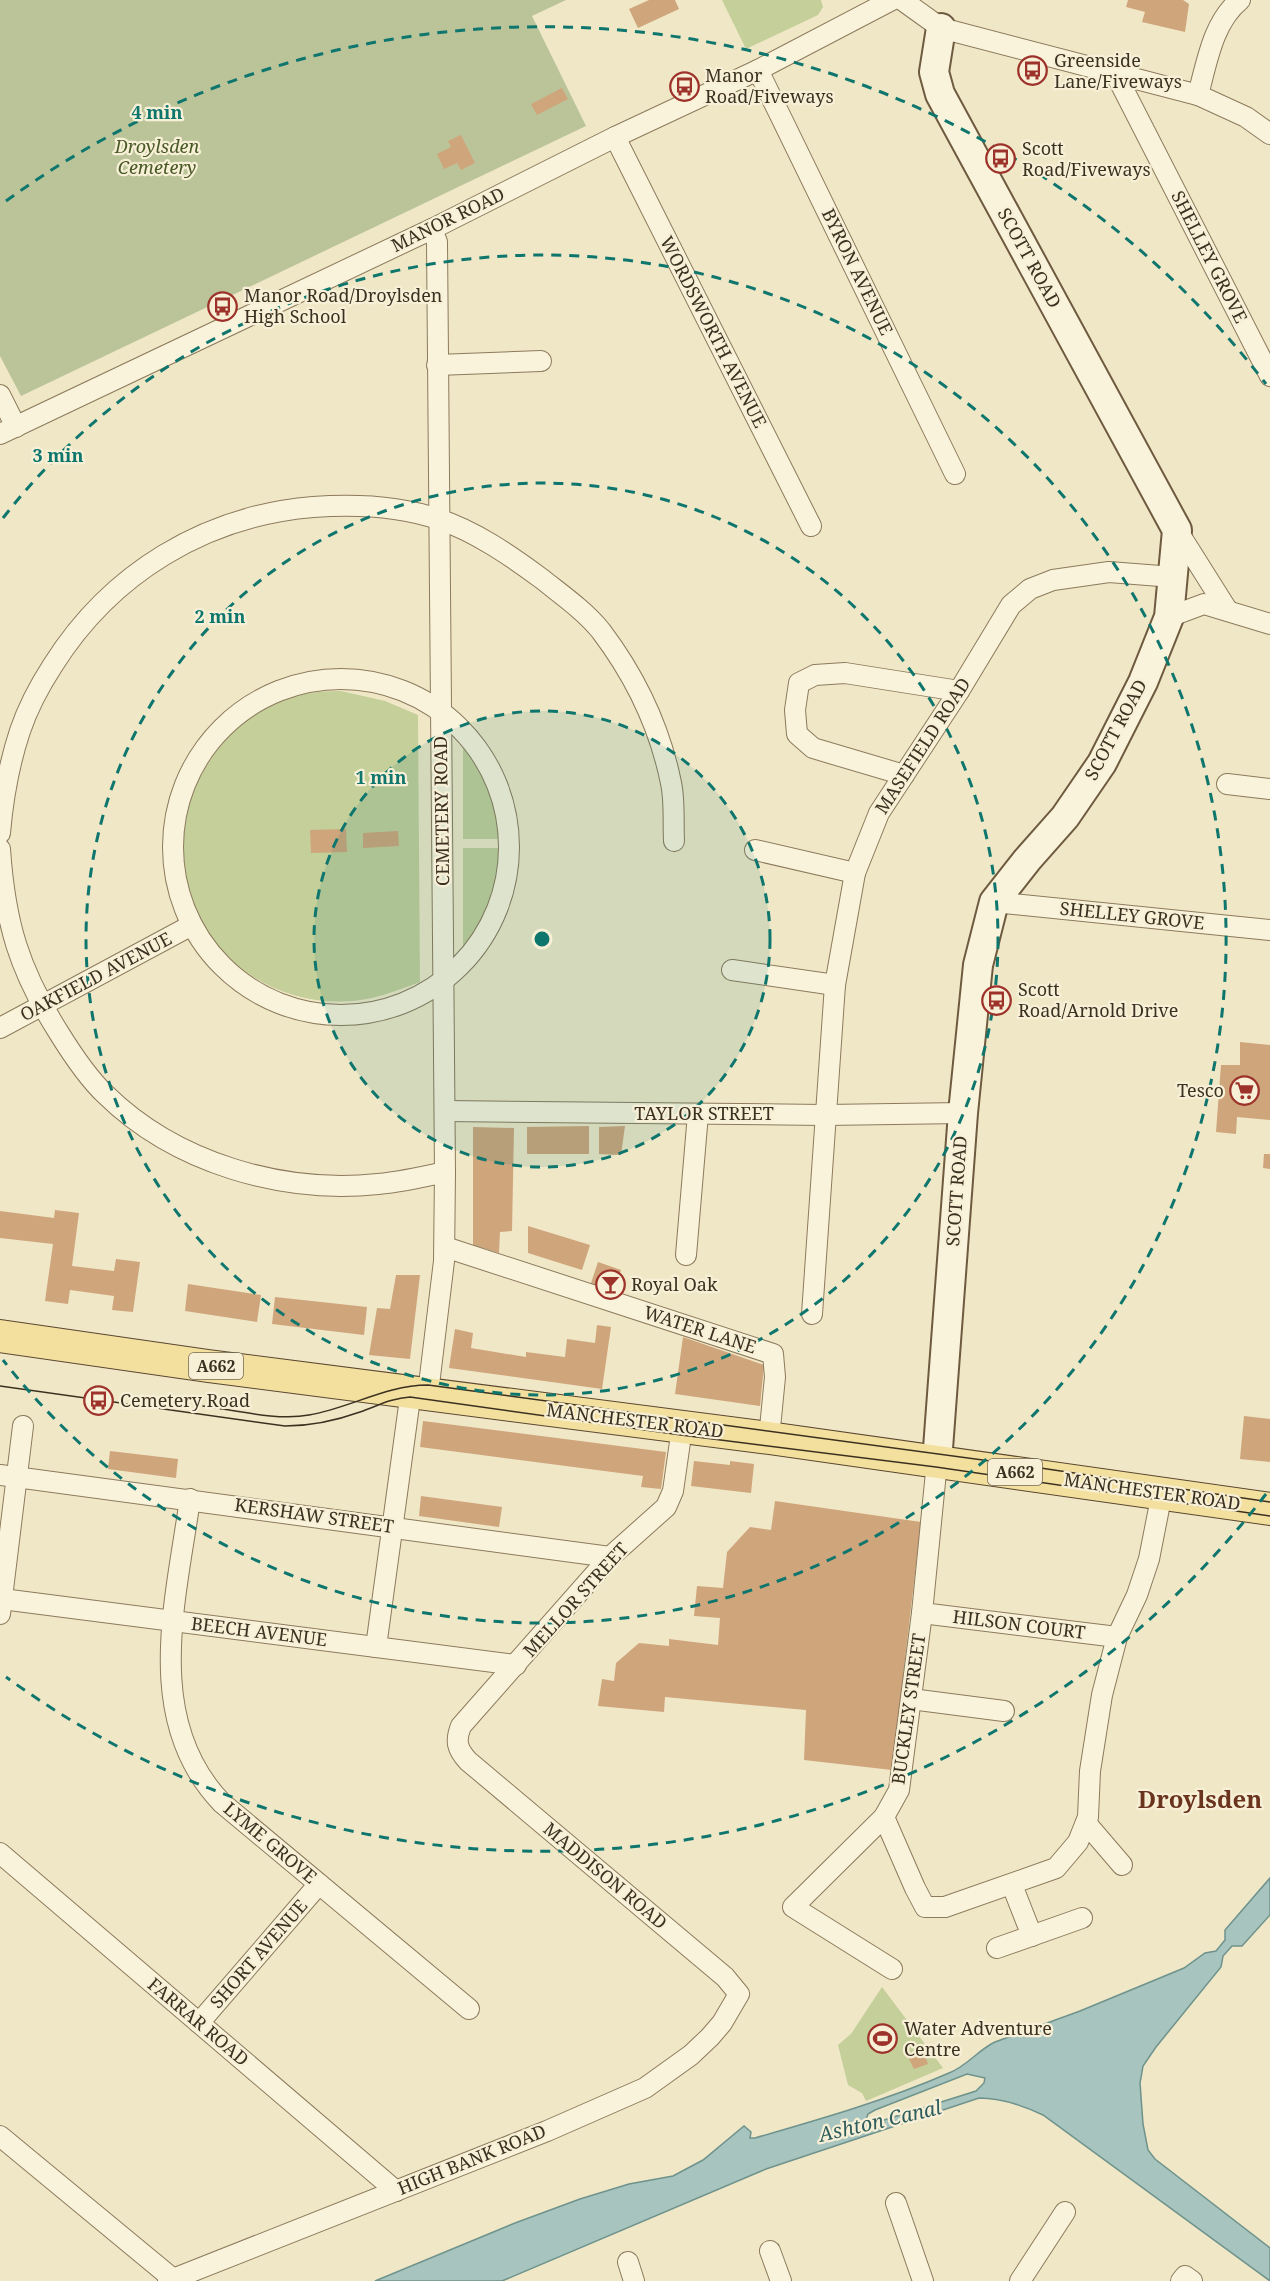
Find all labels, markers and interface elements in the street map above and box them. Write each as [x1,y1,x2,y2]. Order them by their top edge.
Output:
place label: Greenside Lane/Fiveways [1054,48,1182,93]
bus stop icon: Greenside Lane/Fiveways [1017,55,1049,87]
place label: Manor Road/Fiveways [705,63,834,108]
bus stop icon: Manor Road/Fiveways [668,70,700,102]
text: 4 min [132,100,182,124]
park label: Droylsden Cemetery [114,134,199,179]
place label: Scott Road/Fiveways [1022,136,1151,181]
bus stop icon: Scott Road/Fiveways [985,143,1017,175]
street label: MANOR ROAD [387,181,508,257]
street label: SHELLEY GROVE [1166,186,1254,327]
street label: SCOTT ROAD [993,203,1067,312]
street label: BYRON AVENUE [817,204,899,339]
street label: WORDSWORTH AVENUE [655,232,773,431]
place label: Manor Road/Droylsden High School [244,283,443,328]
bus stop icon: Manor Road/Droylsden High School [207,290,239,322]
text: 3 min [33,443,83,467]
text: 2 min [195,604,245,628]
street label: MASEFIELD ROAD [869,673,975,818]
street label: SCOTT ROAD [1079,675,1152,784]
street label: CEMETERY ROAD [428,736,454,886]
text: 1 min [356,765,406,789]
street label: SHELLEY GROVE [1059,895,1206,935]
street label: OAKFIELD AVENUE [16,926,175,1026]
centre of rings [532,929,552,949]
place label: Scott Road/Arnold Drive [1018,977,1178,1022]
bus stop icon: Scott Road/Arnold Drive [981,984,1013,1016]
supermarket icon: Tesco [1229,1075,1261,1107]
place label: Tesco [1177,1078,1224,1102]
street label: TAYLOR STREET [634,1101,774,1125]
street label: SCOTT ROAD [940,1135,972,1247]
bar icon: Royal Oak [594,1269,626,1301]
place label: Royal Oak [631,1272,718,1296]
street label: WATER LANE [641,1300,760,1359]
road number: A662 [189,1353,243,1379]
bus stop icon: Cemetery Road [83,1385,115,1417]
place label: Cemetery Road [120,1388,250,1412]
street label: MANCHESTER ROAD [545,1397,725,1443]
road number: A662 [988,1459,1042,1485]
street label: MANCHESTER ROAD [1062,1467,1242,1515]
street label: KERSHAW STREET [233,1492,395,1538]
street label: MELLOR STREET [517,1537,633,1662]
street label: HILSON COURT [951,1604,1087,1644]
street label: BEECH AVENUE [190,1611,328,1651]
street label: BUCKLEY STREET [886,1632,930,1786]
district label: Droylsden [1138,1782,1262,1815]
street label: LYME GROVE [219,1796,322,1888]
street label: MADDISON ROAD [539,1817,672,1934]
street label: SHORT AVENUE [204,1894,312,2013]
street label: FARRAR ROAD [143,1972,254,2071]
place label: Water Adventure Centre [904,2016,1052,2061]
sports icon: Water Adventure Centre [867,2023,899,2055]
water label: Ashton Canal [814,2093,944,2148]
street label: HIGH BANK ROAD [394,2118,549,2200]

